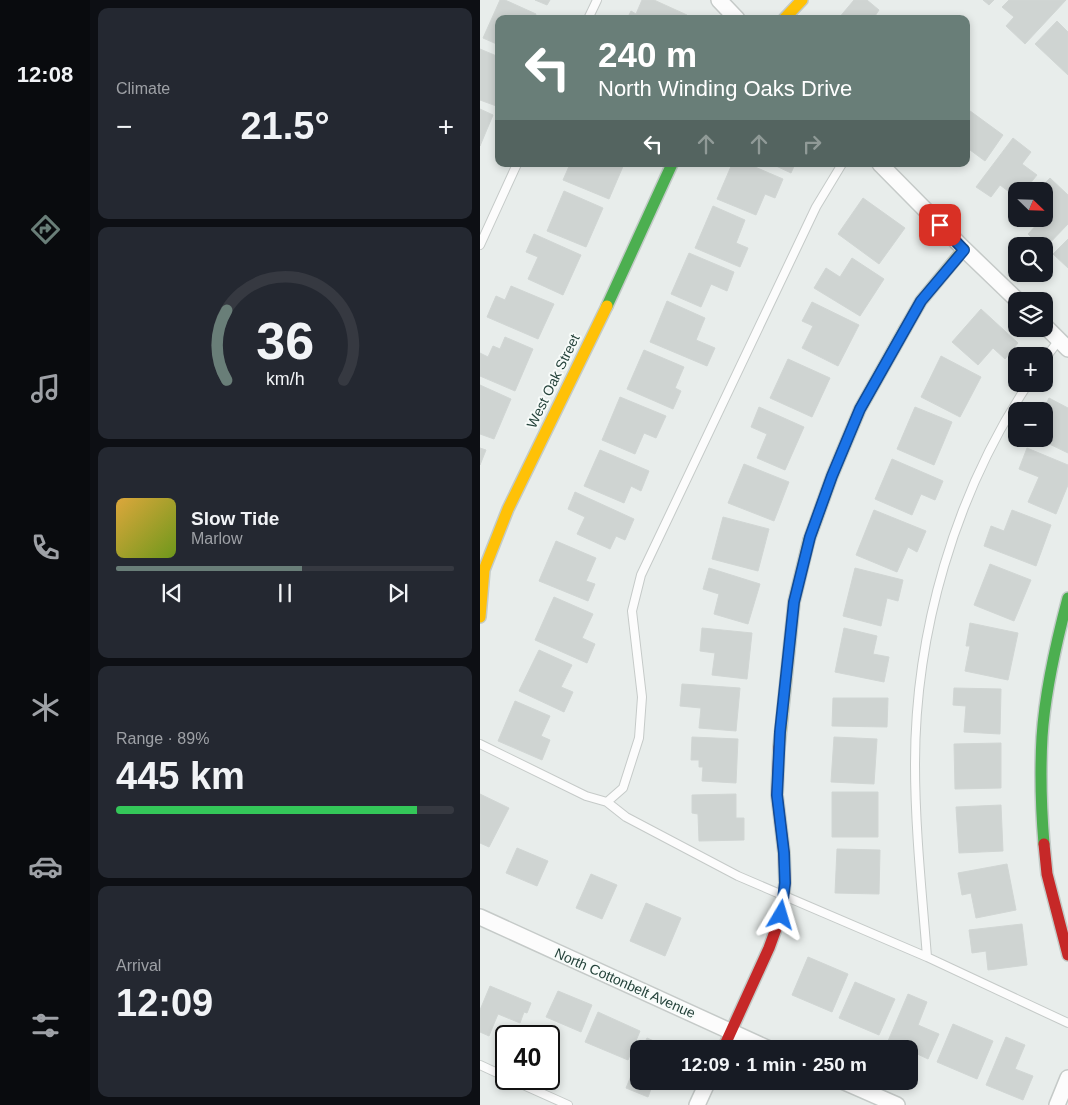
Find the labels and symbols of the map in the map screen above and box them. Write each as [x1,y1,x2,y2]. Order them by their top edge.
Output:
north arrow [1008,182,1052,228]
pin [919,204,961,246]
street label: West Oak Street [523,331,583,431]
position arrow [754,888,806,940]
street label: North Cottonbelt Avenue [552,945,698,1021]
speed limit sign: 40 [495,1025,560,1090]

